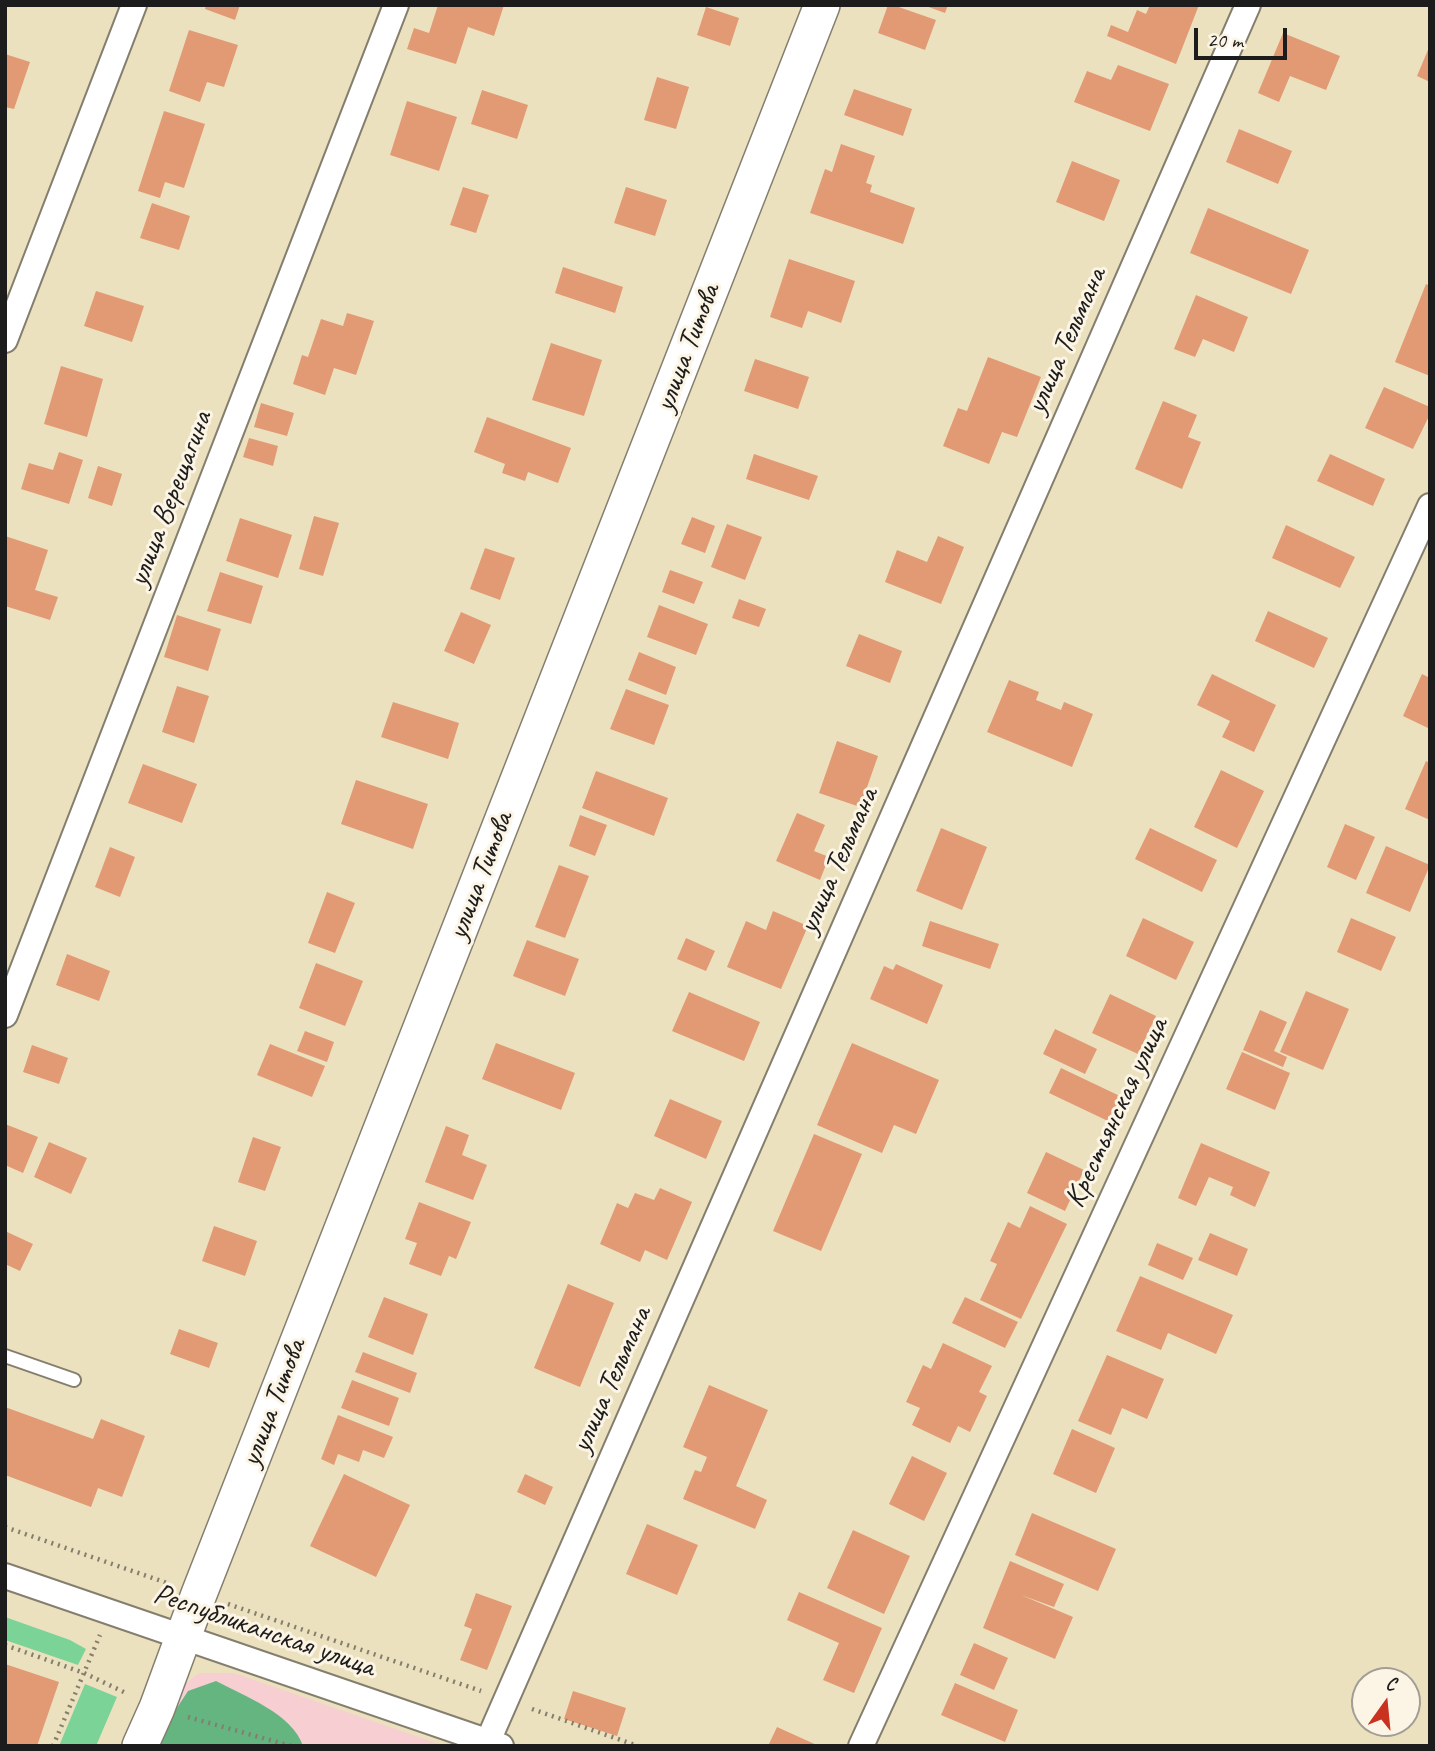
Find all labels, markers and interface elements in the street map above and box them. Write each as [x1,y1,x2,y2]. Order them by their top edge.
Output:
scale bar [1197,14,1290,58]
text: 20 m [1207,27,1243,53]
street label: улица Тельмана [1019,263,1115,419]
street label: улица Титова [647,279,729,417]
street label: улица Верещагина [121,406,221,592]
street label: улица Тельмана [791,783,887,939]
street label: улица Титова [440,807,522,945]
street label: Крестьянская улица [1057,1012,1177,1214]
street label: улица Тельмана [564,1302,660,1458]
street label: улица Титова [233,1334,315,1472]
street label: Республиканская улица [149,1576,379,1686]
north arrow [1351,1667,1421,1737]
text: С [1383,1671,1399,1696]

